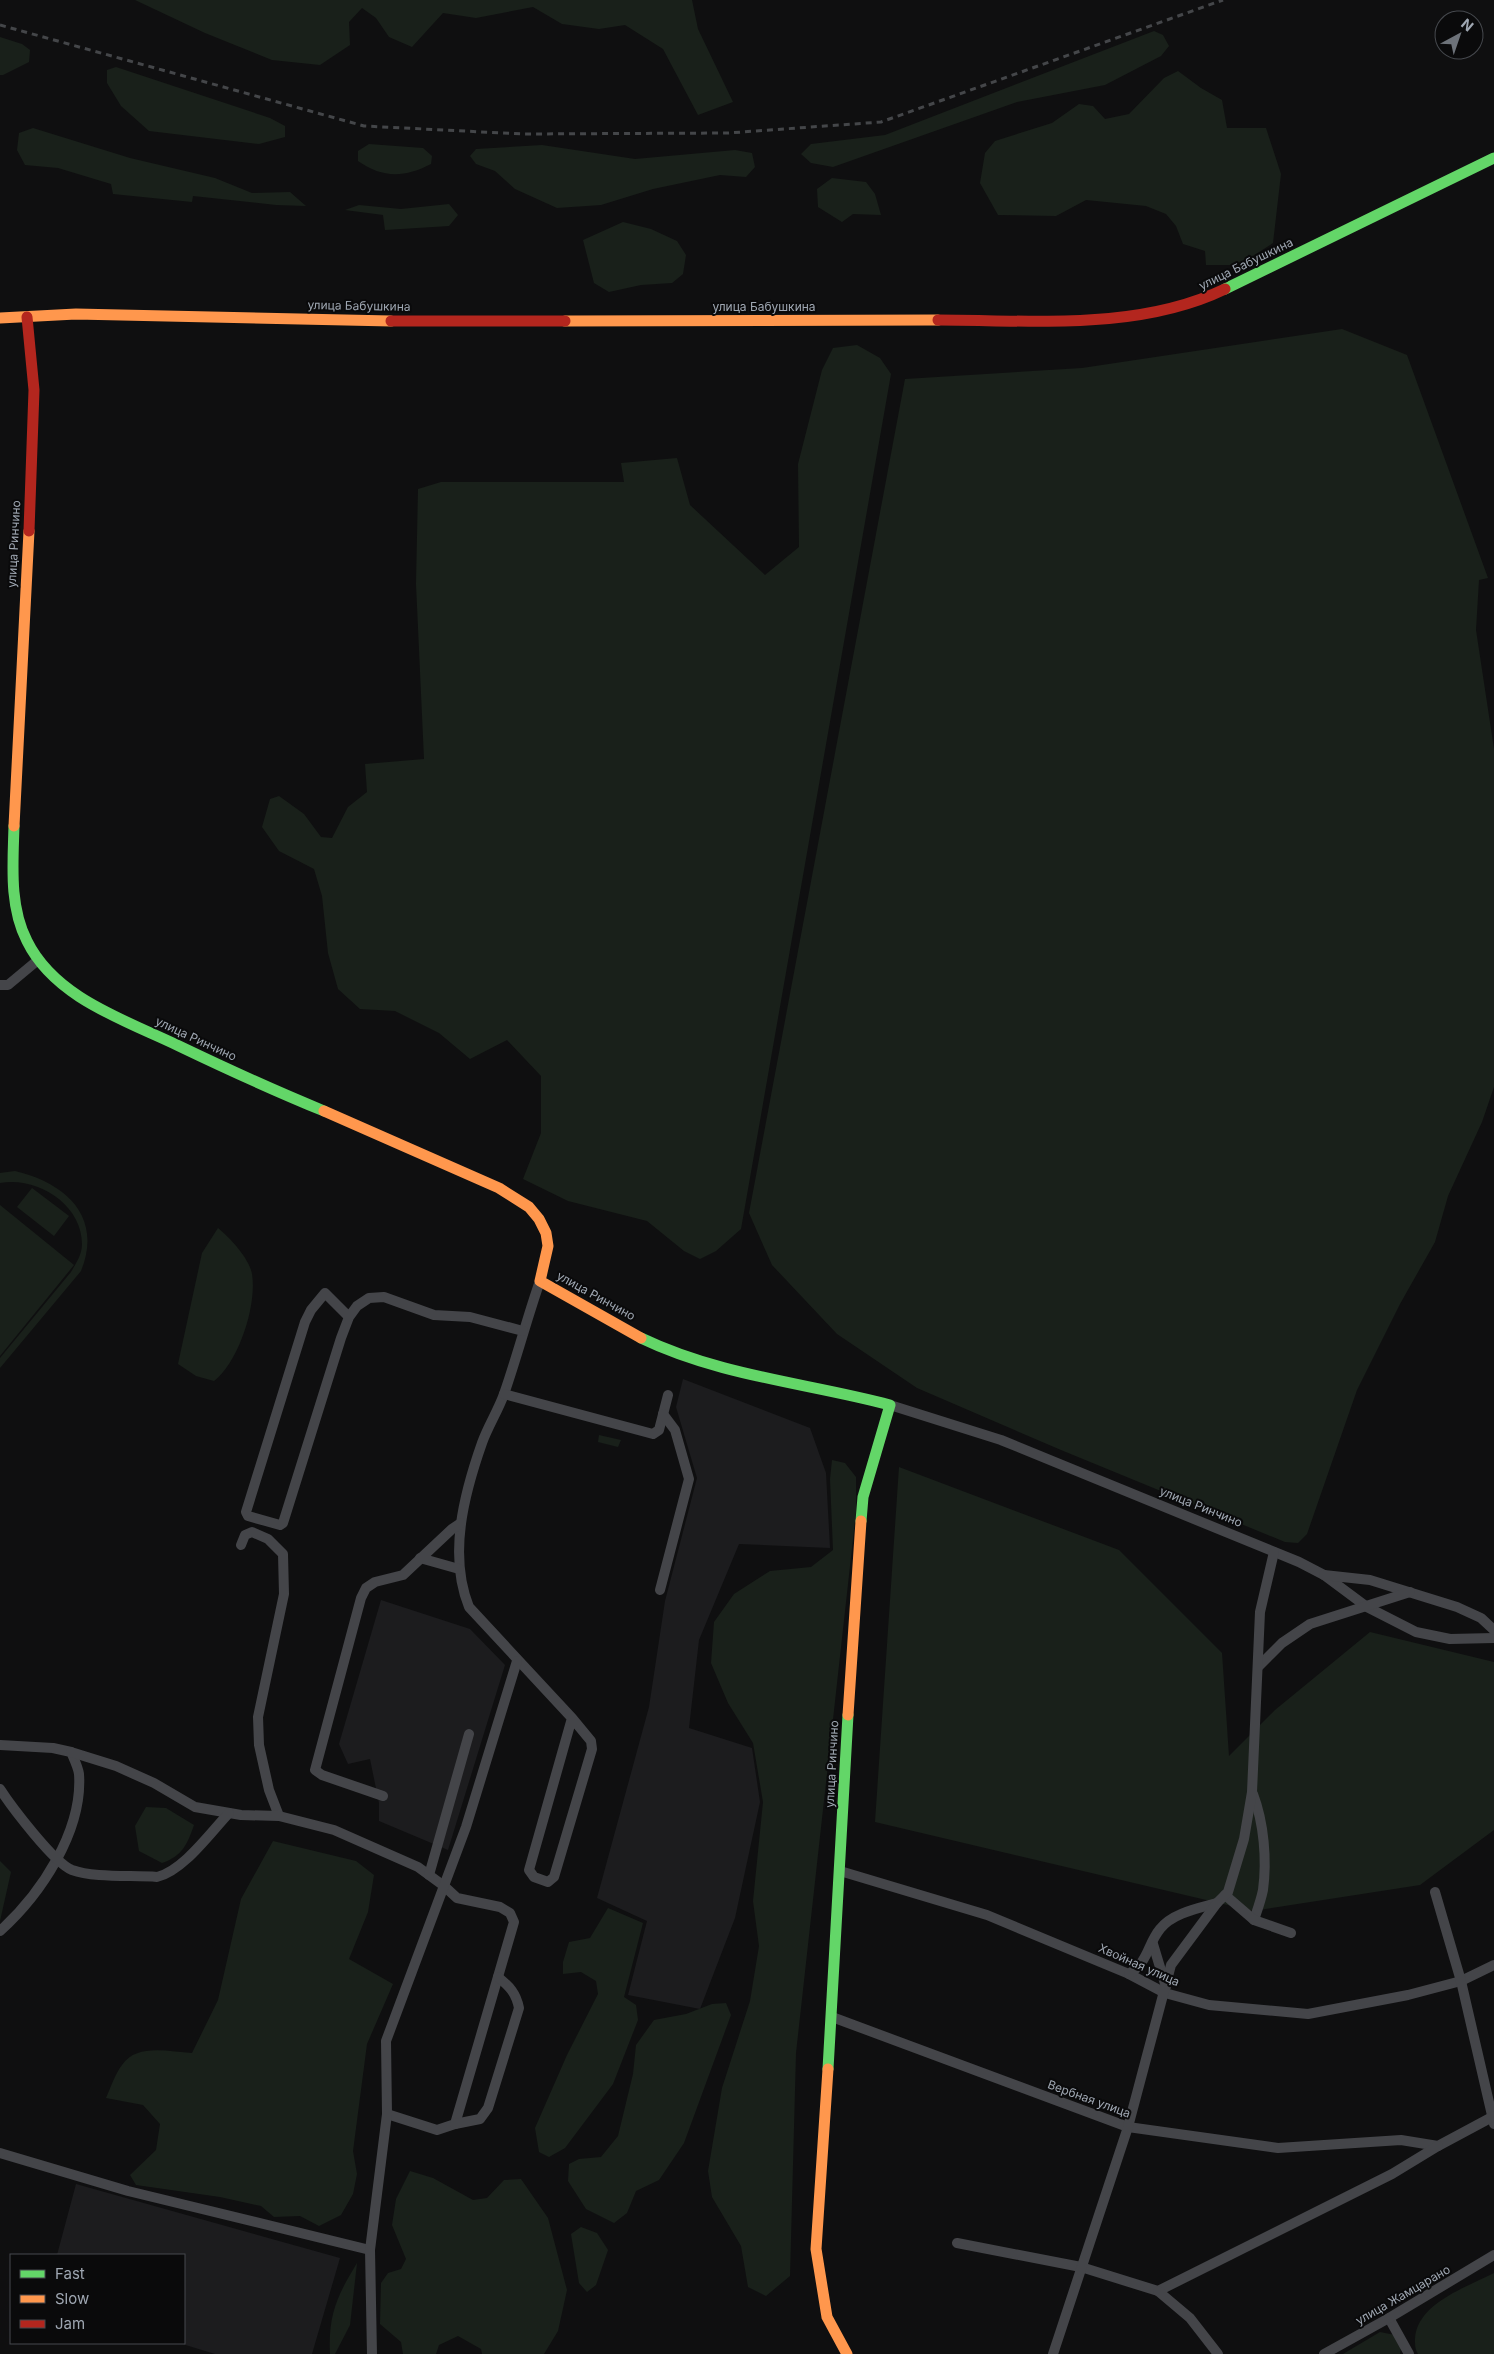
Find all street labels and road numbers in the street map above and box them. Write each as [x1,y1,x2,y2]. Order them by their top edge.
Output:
street label: улица Бабушкина [1196,234,1295,293]
street label: улица Бабушкина [307,297,411,314]
street label: улица Бабушкина [712,299,816,314]
street label: улица Ринчино [4,500,23,588]
street label: улица Ринчино [153,1013,239,1064]
street label: улица Ринчино [554,1268,638,1323]
street label: улица Ринчино [1158,1483,1245,1530]
street label: улица Ринчино [822,1720,841,1808]
street label: Хвойная улица [1096,1940,1182,1989]
street label: Вербная улица [1046,2077,1133,2121]
street label: улица Жамцарано [1353,2261,1453,2328]

